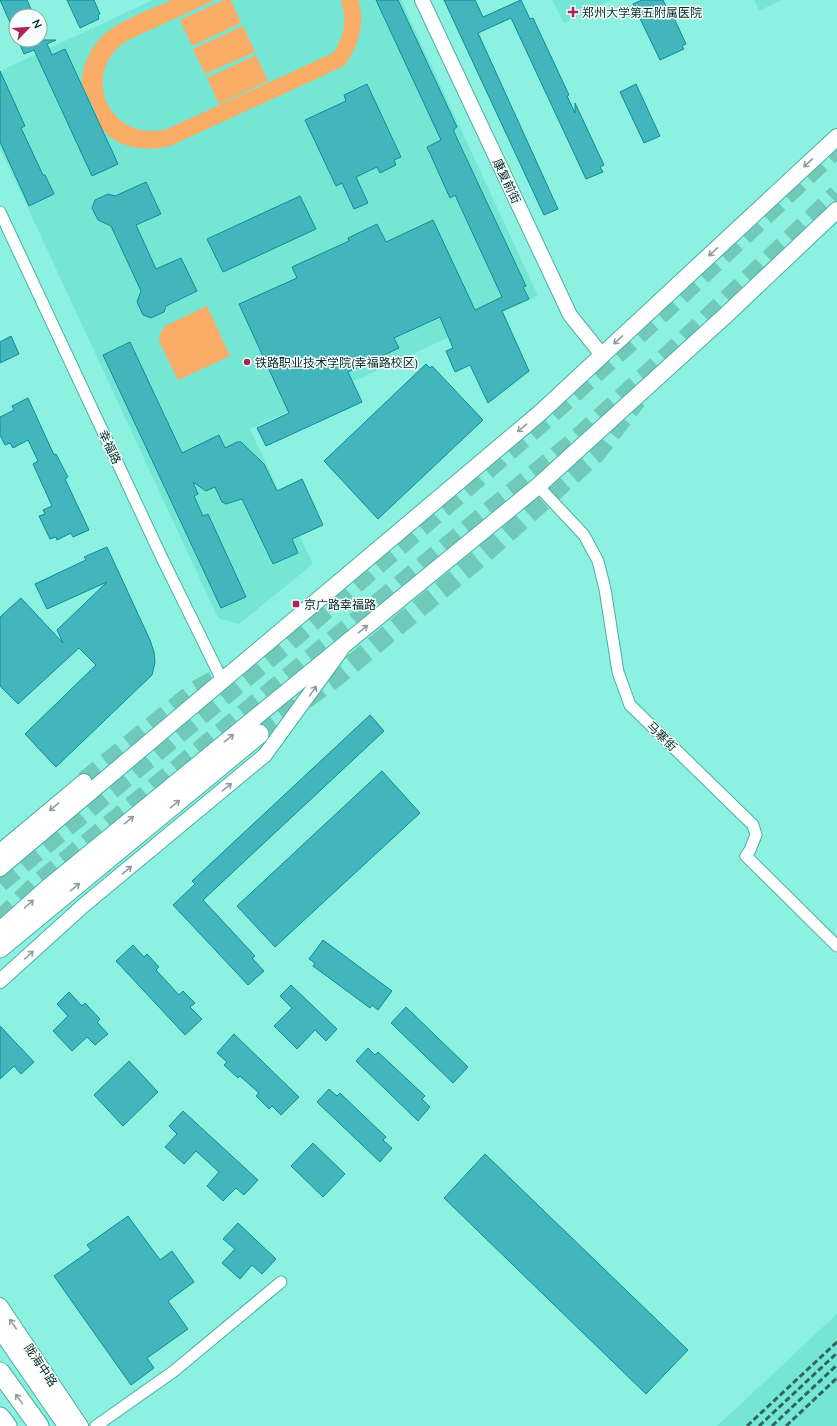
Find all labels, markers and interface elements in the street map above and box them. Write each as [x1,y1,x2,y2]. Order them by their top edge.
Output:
place label: 郑州大学第五附属医院 [582,5,702,20]
marker: 郑州大学第五附属医院 [567,6,579,18]
north arrow [8,8,48,48]
text: N [29,17,45,30]
street label: 康复前街 [490,156,524,206]
one-way arrow [803,159,814,168]
one-way arrow [708,247,718,257]
one-way arrow [613,336,623,345]
place label: 铁路职业技术学院(幸福路校区) [255,355,419,370]
marker: 铁路职业技术学院(幸福路校区) [242,357,252,367]
one-way arrow [517,424,527,433]
street label: 幸福路 [96,428,124,466]
place label: 京广路幸福路 [304,597,376,612]
marker: 京广路幸福路 [291,599,301,609]
one-way arrow [357,625,368,634]
one-way arrow [309,685,317,696]
street label: 马寨街 [644,718,680,754]
one-way arrow [224,734,235,742]
one-way arrow [222,782,233,791]
one-way arrow [169,800,180,808]
one-way arrow [49,802,59,811]
one-way arrow [124,816,134,825]
one-way arrow [122,865,132,874]
one-way arrow [69,882,80,891]
one-way arrow [24,899,34,908]
one-way arrow [24,950,34,960]
one-way arrow [9,1319,17,1330]
street label: 陇海中路 [21,1341,61,1389]
one-way arrow [15,1394,23,1405]

